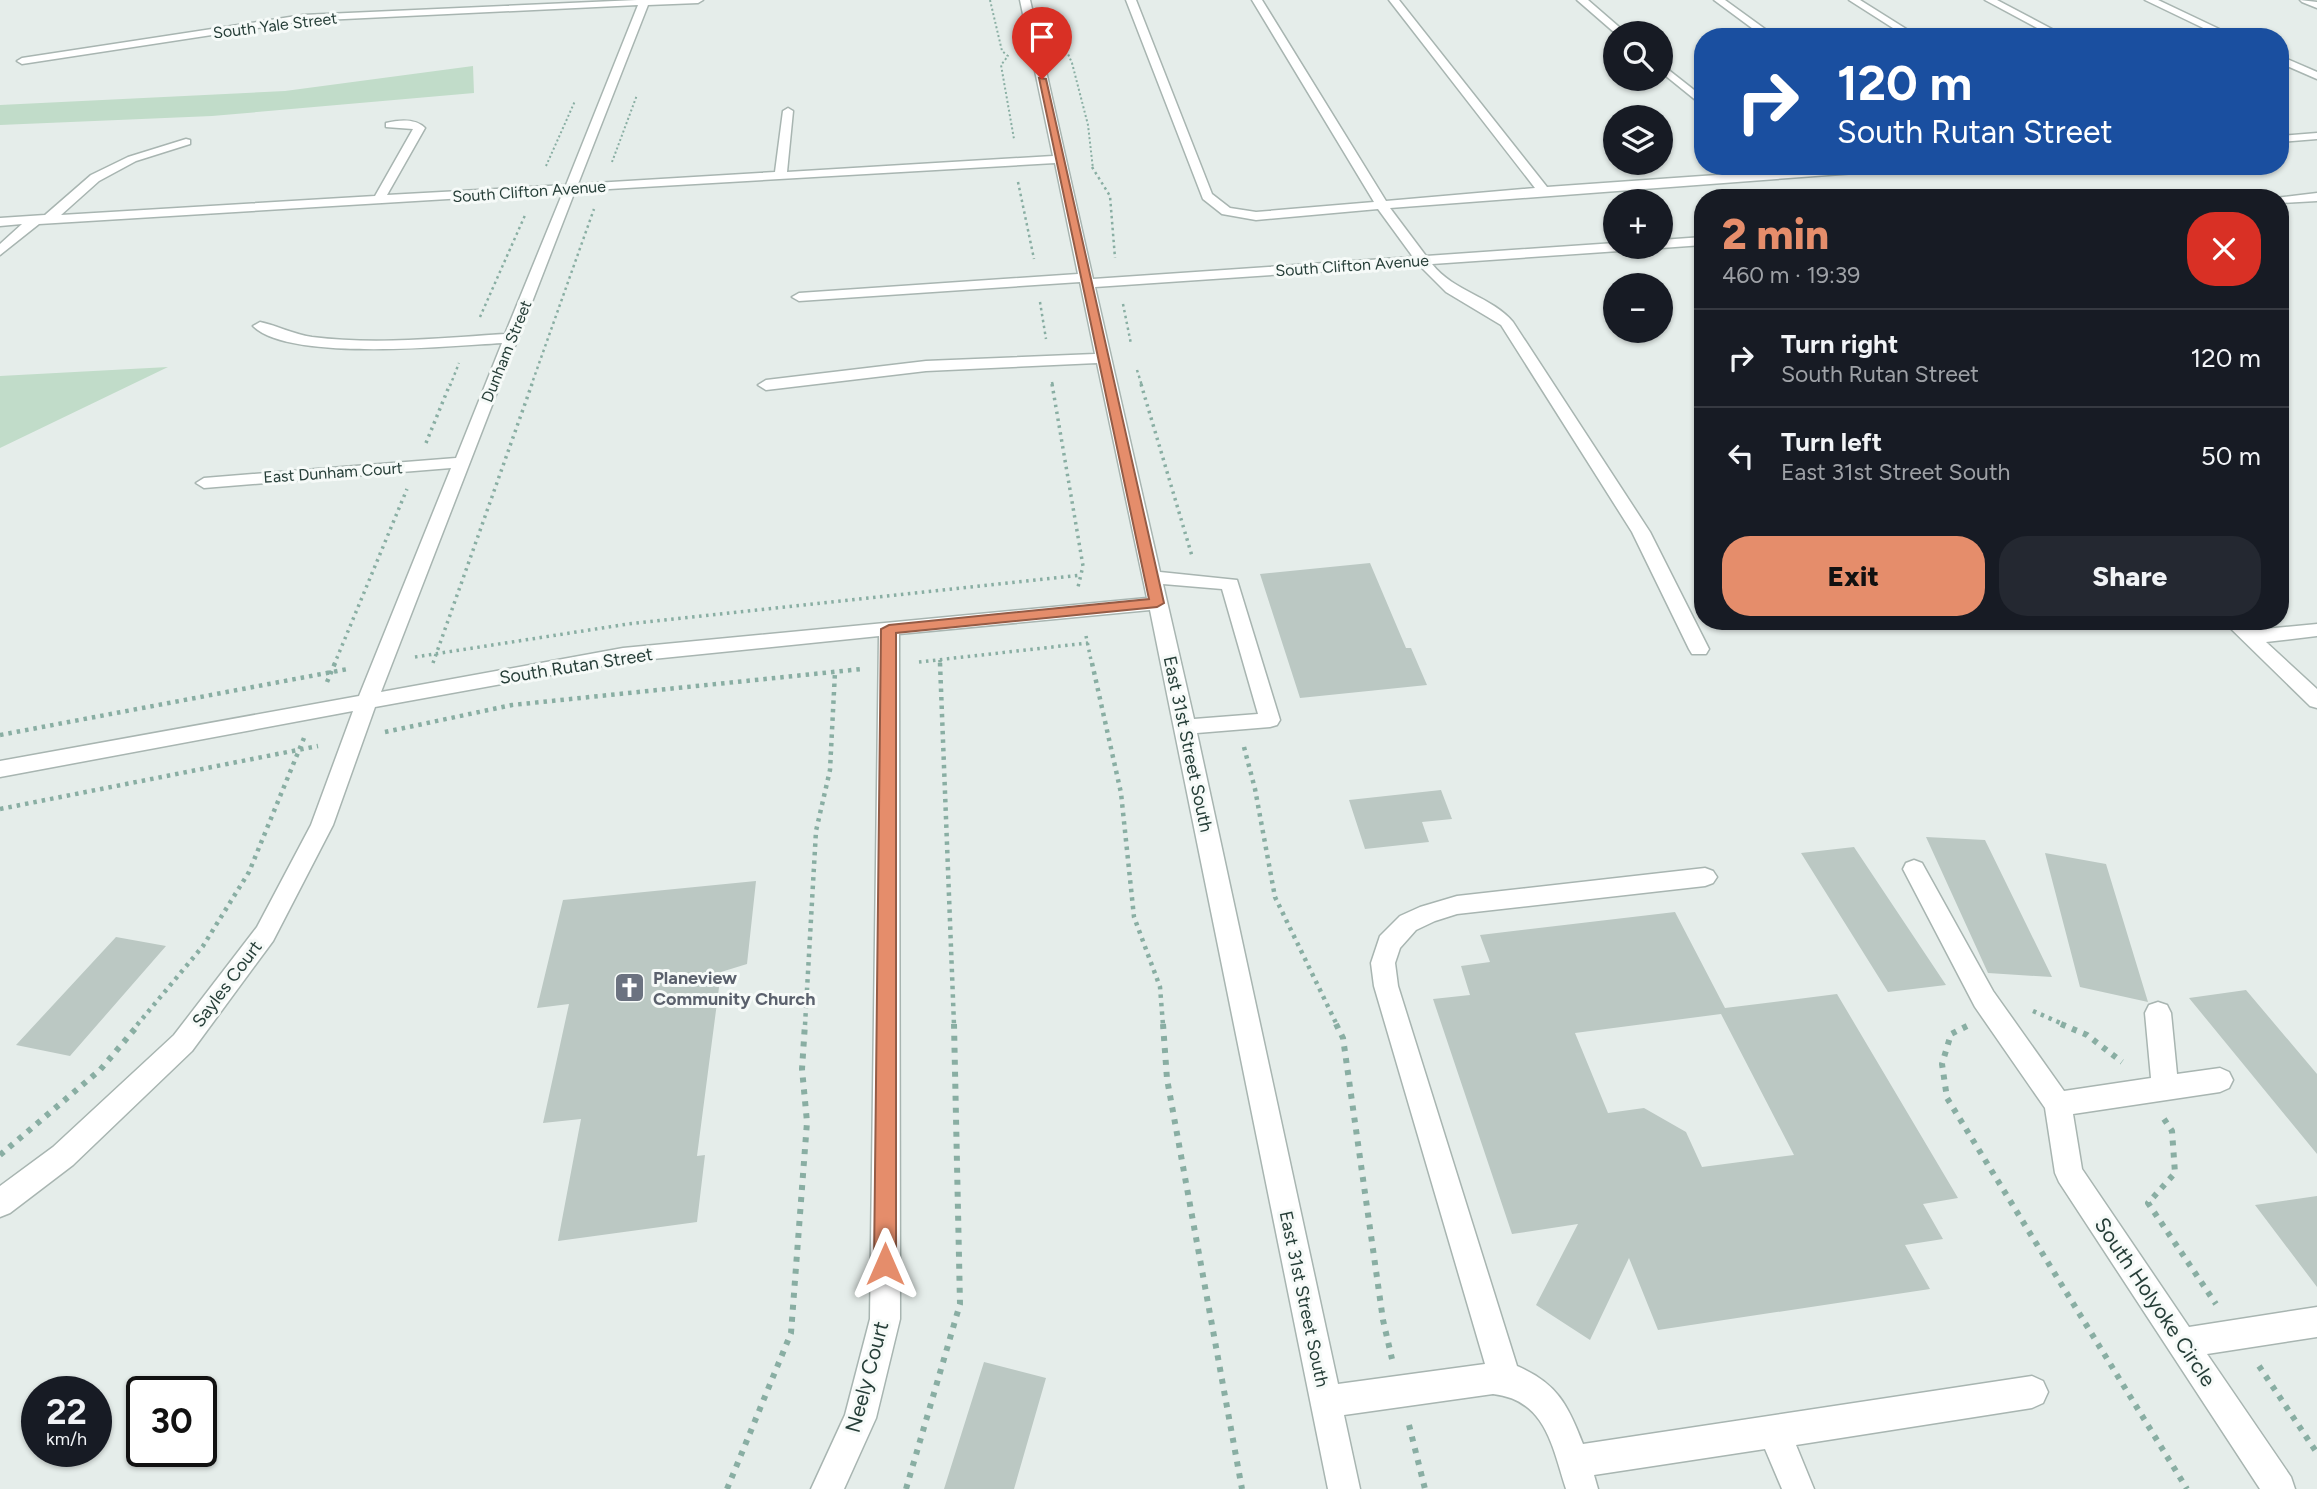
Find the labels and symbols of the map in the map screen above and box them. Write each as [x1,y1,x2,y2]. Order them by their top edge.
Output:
pin [1012,7,1072,79]
street label: South Yale Street [212,8,338,43]
street label: South Clifton Avenue [452,177,607,206]
street label: South Clifton Avenue [1275,251,1430,280]
street label: Dunham Street [477,297,536,405]
street label: East Dunham Court [263,458,403,487]
street label: South Rutan Street [498,643,654,689]
street label: East 31st Street South [1159,654,1217,834]
street label: Sayles Court [187,936,267,1032]
place label: Planeview Community Church [653,967,815,1010]
church icon: Planeview Community Church [613,971,647,1005]
street label: East 31st Street South [1275,1209,1333,1389]
street label: South Holyoke Circle [2090,1213,2221,1391]
position arrow [848,1227,922,1301]
street label: Neely Court [840,1318,893,1435]
speed limit sign: 30 [126,1376,217,1467]

